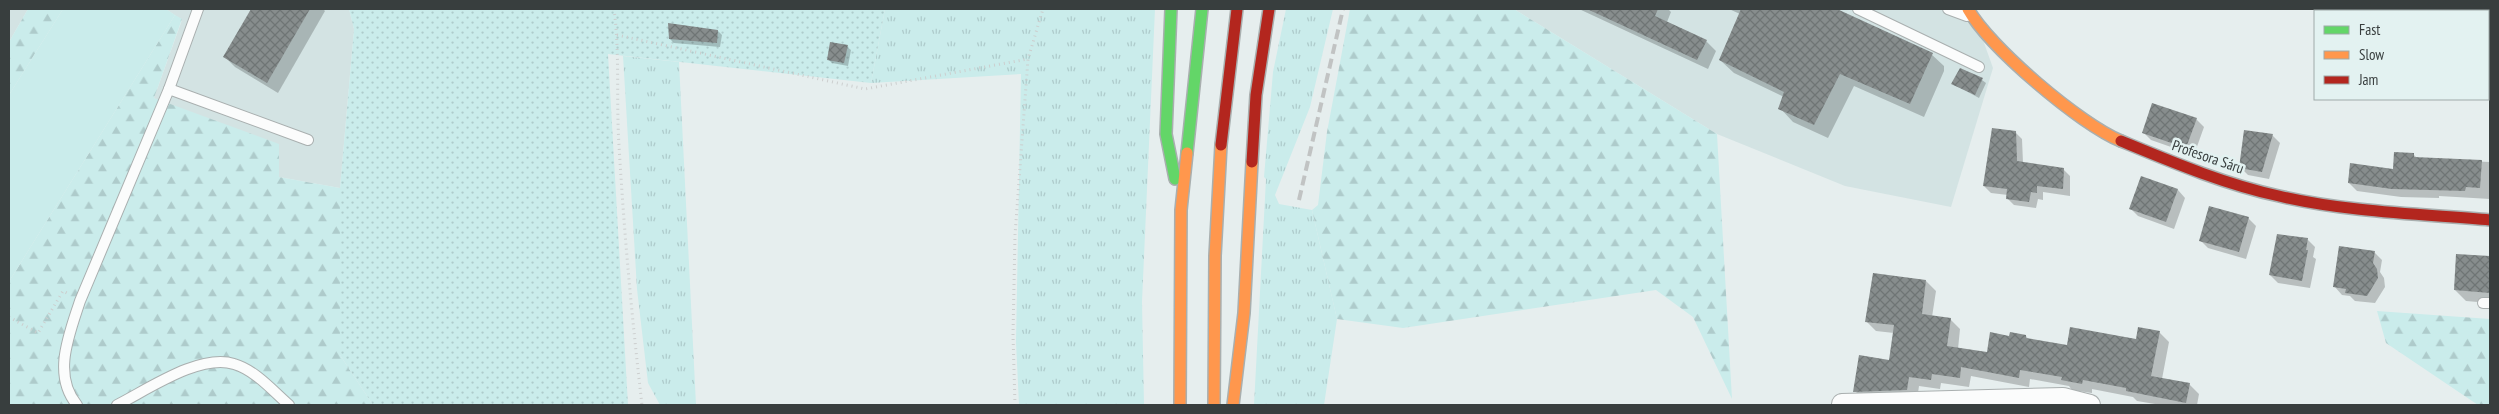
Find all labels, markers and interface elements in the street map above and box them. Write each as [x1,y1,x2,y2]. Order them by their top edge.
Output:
legend [2314,10,2489,100]
text: Fast [2359,20,2380,39]
text: Slow [2359,45,2384,64]
text: Jam [2358,70,2378,89]
street label: Profesora Sáru [2170,135,2247,178]

